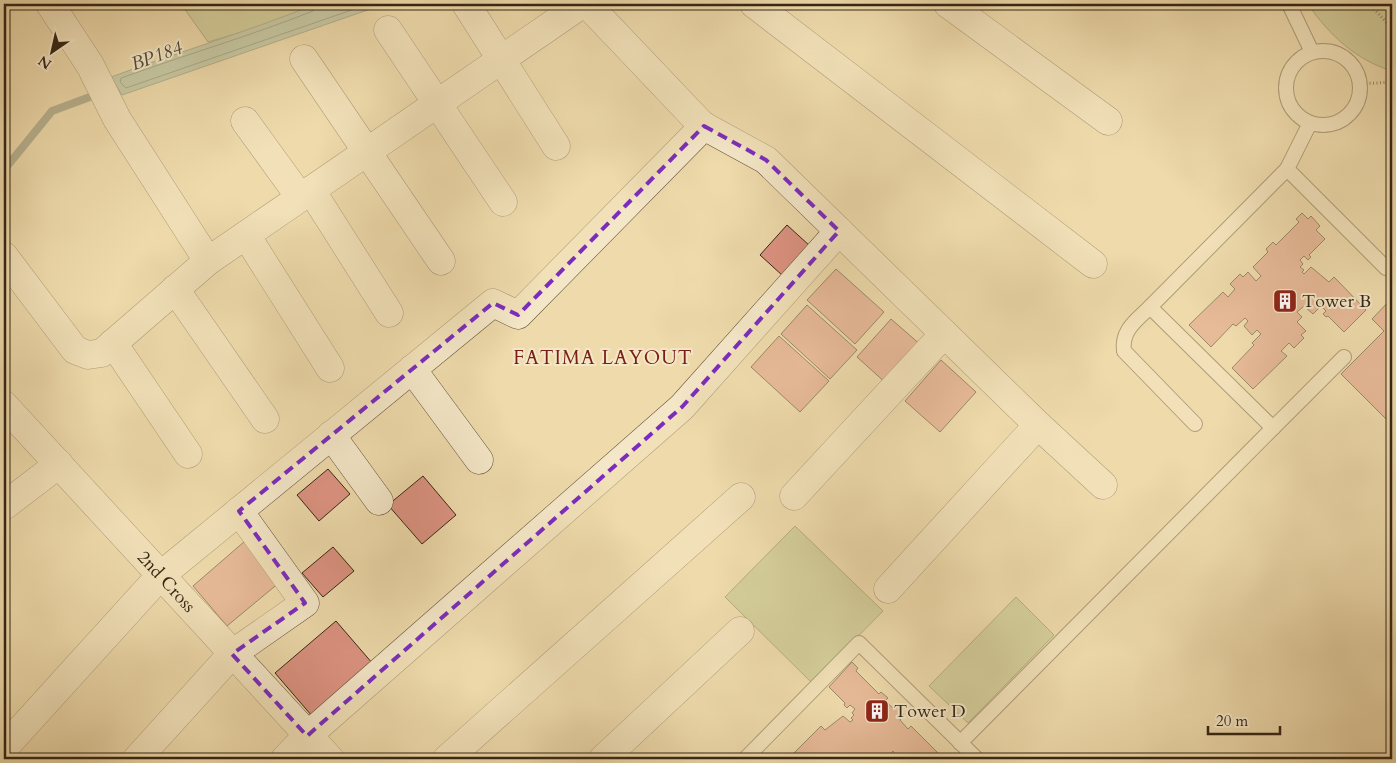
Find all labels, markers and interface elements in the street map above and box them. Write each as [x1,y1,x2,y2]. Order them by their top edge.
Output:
north arrow [28,28,78,78]
water label: BP184 [127,35,186,77]
text: N [35,51,55,74]
building icon: Tower B [1272,288,1298,314]
place label: Tower B [1302,289,1371,314]
district label: FATIMA LAYOUT [513,345,693,371]
street label: 2nd Cross [131,545,201,618]
building icon: Tower D [864,698,890,724]
place label: Tower D [894,699,966,724]
scale bar [1208,703,1281,735]
text: 20 m [1216,711,1248,731]

